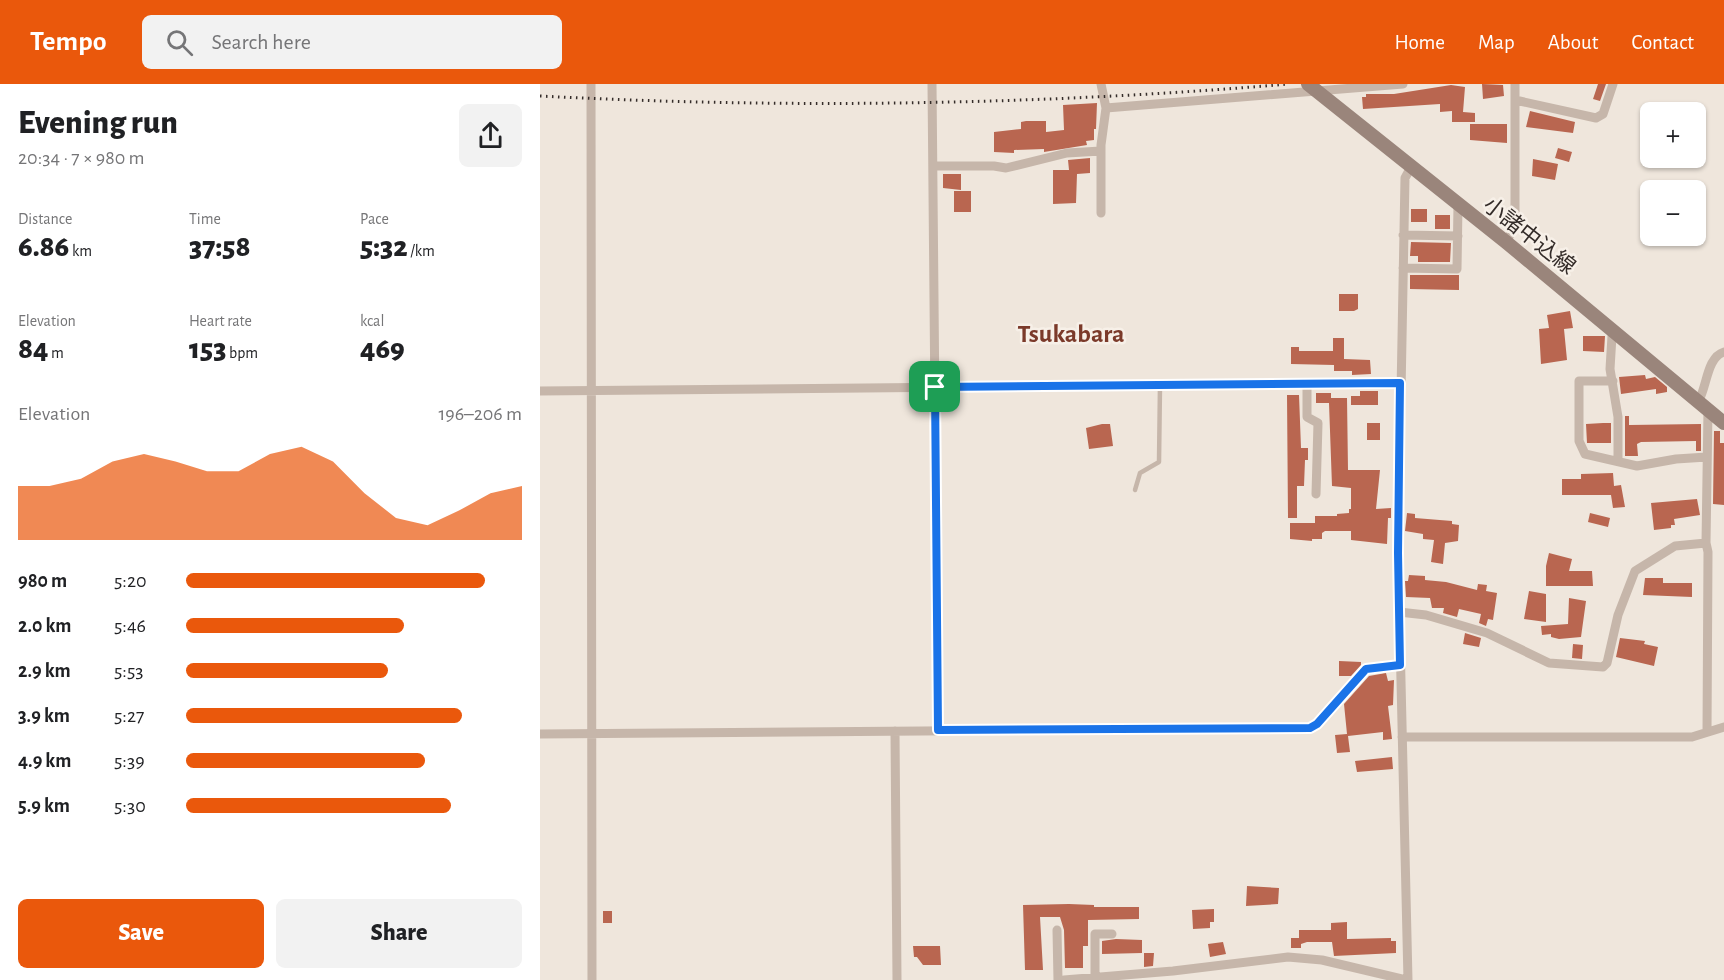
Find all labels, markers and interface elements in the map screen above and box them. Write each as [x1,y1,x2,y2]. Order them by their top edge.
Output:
search box [142,15,562,69]
icon: search [163,26,196,59]
text: Tempo [30,28,106,56]
text: Search here [211,31,311,53]
text: Home [1394,32,1445,53]
text: Map [1478,32,1515,53]
text: About [1548,32,1598,53]
text: Contact [1631,32,1694,53]
map controls [1640,102,1706,246]
button: + [1640,102,1706,168]
button: share [459,104,522,167]
text: Evening run [18,107,178,140]
text: 20:34 · 7 × 980 m [18,148,145,168]
button: − [1640,180,1706,246]
street label: 小諸中込線 [1479,192,1580,278]
text: Distance [18,211,72,227]
text: Time [189,211,221,227]
text: Pace [360,211,389,227]
text: 6.86 [18,232,69,262]
text: 37:58 [189,232,250,262]
text: 5:32 [360,232,408,262]
text: km [69,243,92,259]
text: /km [408,243,435,259]
text: Elevation [18,313,76,329]
text: Heart rate [189,313,252,329]
text: kcal [360,313,384,329]
district label: Tsukabara [1017,321,1125,347]
text: 84 [18,334,48,364]
text: 153 [189,334,226,364]
text: 469 [360,334,405,364]
text: m [48,345,64,361]
text: bpm [226,345,258,361]
pin [909,361,960,412]
icon: arrive [918,370,951,403]
text: Elevation [18,404,90,424]
text: 196–206 m [438,404,522,424]
text: 980 m [18,571,67,591]
text: 5:20 [114,571,147,591]
text: 2.0 km [18,616,71,636]
text: 5:46 [114,616,146,636]
text: 2.9 km [18,661,71,681]
text: 5:53 [114,661,144,681]
text: 3.9 km [18,706,70,726]
text: 5:27 [114,706,144,726]
text: 4.9 km [18,751,71,771]
text: 5:39 [114,751,145,771]
text: 5.9 km [18,796,70,816]
text: 5:30 [114,796,146,816]
button: Save [18,899,264,968]
button: Share [276,899,522,968]

